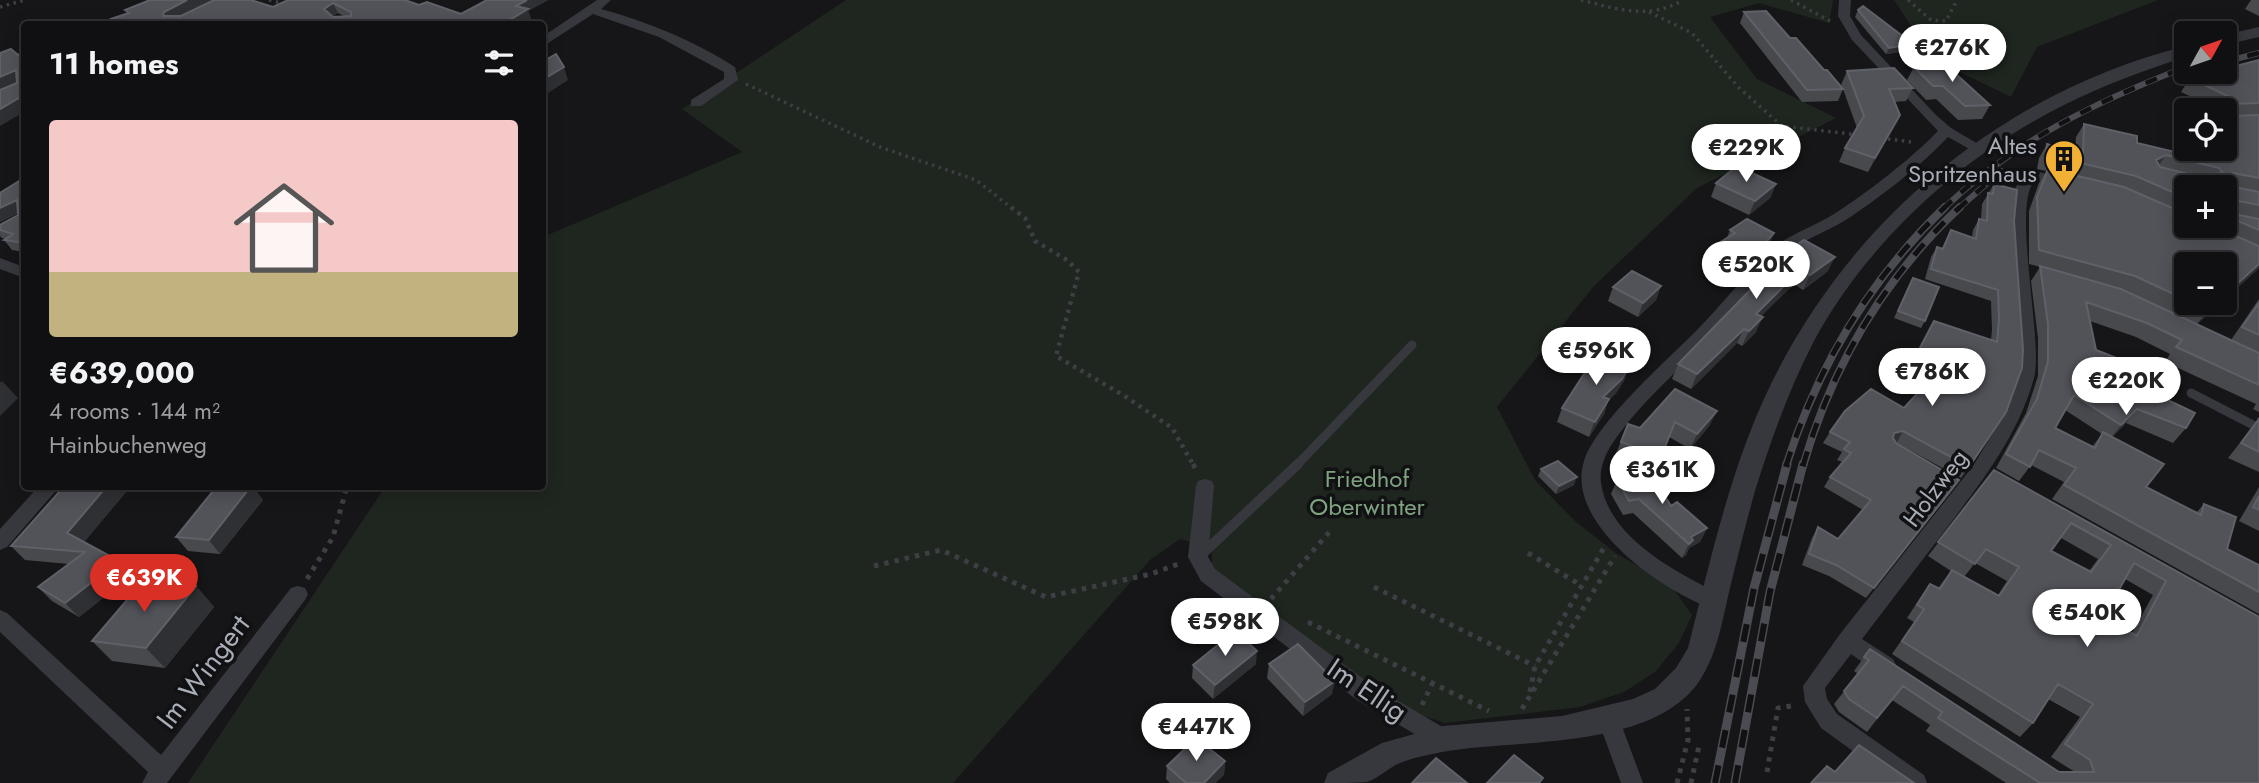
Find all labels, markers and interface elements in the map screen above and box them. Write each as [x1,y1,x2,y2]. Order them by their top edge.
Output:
north arrow [2174,21,2236,84]
map controls [2174,21,2237,315]
pin: €276K [1903,24,2001,84]
text: €276K [1914,30,1990,64]
text: 11 homes [49,42,179,85]
icon: filters [480,44,518,82]
button: locate [2174,98,2237,161]
pin: €229K [1697,124,1795,184]
place label: Altes Spritzenhaus [1908,128,2037,191]
text: €229K [1708,130,1784,164]
building icon: Altes Spritzenhaus [2043,138,2085,193]
icon: home [221,165,347,291]
button: + [2174,175,2237,238]
pin: €520K [1707,242,1805,301]
text: €520K [1718,247,1794,281]
button: − [2174,252,2237,315]
pin: €596K [1547,328,1645,387]
text: €596K [1558,333,1634,367]
pin: €786K [1883,348,1981,408]
text: €639,000 [49,351,195,394]
text: €786K [1895,354,1969,388]
pin: €220K [2077,358,2175,417]
text: €220K [2088,363,2164,397]
text: 4 rooms · 144 m² [49,394,220,428]
text: Hainbuchenweg [49,428,207,462]
street label: Holzweg [1894,442,1976,534]
pin: €361K [1613,447,1711,506]
text: €361K [1626,452,1698,486]
park label: Friedhof Oberwinter [1309,461,1425,524]
pin: €639K [95,554,193,614]
text: €639K [106,560,182,594]
pin: €540K [2038,590,2136,649]
text: €540K [2048,595,2126,629]
pin: €598K [1176,598,1274,658]
text: €598K [1187,604,1263,638]
street label: Im Wingert [146,606,260,738]
street label: Im Ellig [1319,648,1415,732]
pin: €447K [1147,704,1245,763]
text: €447K [1157,709,1235,743]

